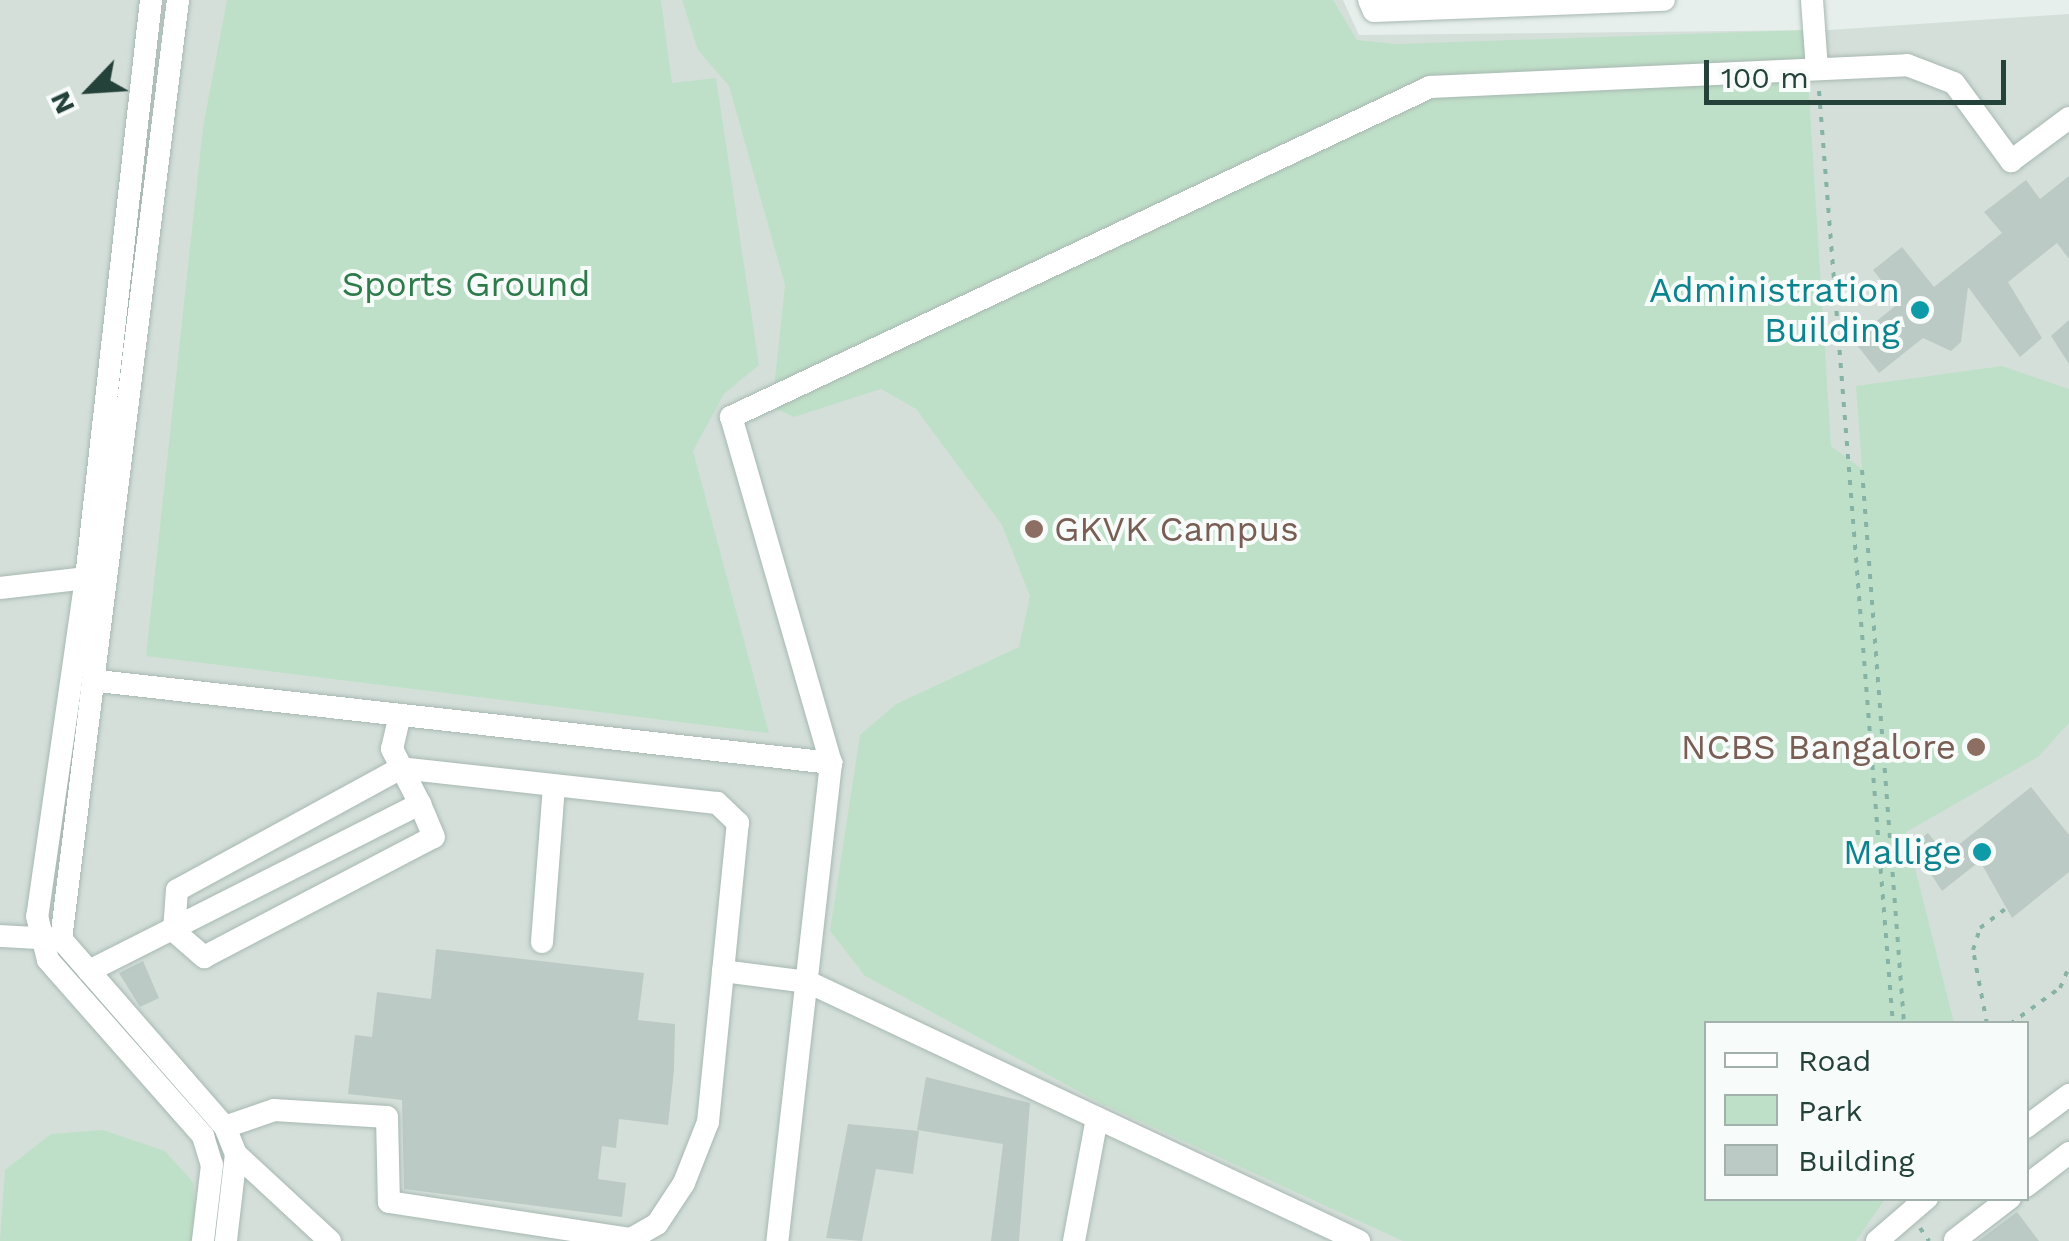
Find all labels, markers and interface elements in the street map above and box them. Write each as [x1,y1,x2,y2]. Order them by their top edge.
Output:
north arrow [40,40,140,140]
scale bar [1709,40,2012,102]
text: 100 m [1721,60,1809,95]
text: N [43,87,82,119]
park label: Sports Ground [342,263,590,305]
place label: Administration Building [1649,269,1900,351]
marker: Administration Building [1909,299,1931,321]
place label: GKVK Campus [1054,508,1299,550]
marker: GKVK Campus [1023,518,1045,540]
place label: NCBS Bangalore [1681,726,1956,768]
marker: NCBS Bangalore [1965,736,1987,758]
place label: Mallige [1843,831,1962,873]
marker: Mallige [1971,841,1993,863]
legend [1704,1021,2029,1201]
text: Road [1798,1043,1871,1078]
text: Park [1798,1093,1863,1128]
text: Building [1798,1143,1915,1178]

